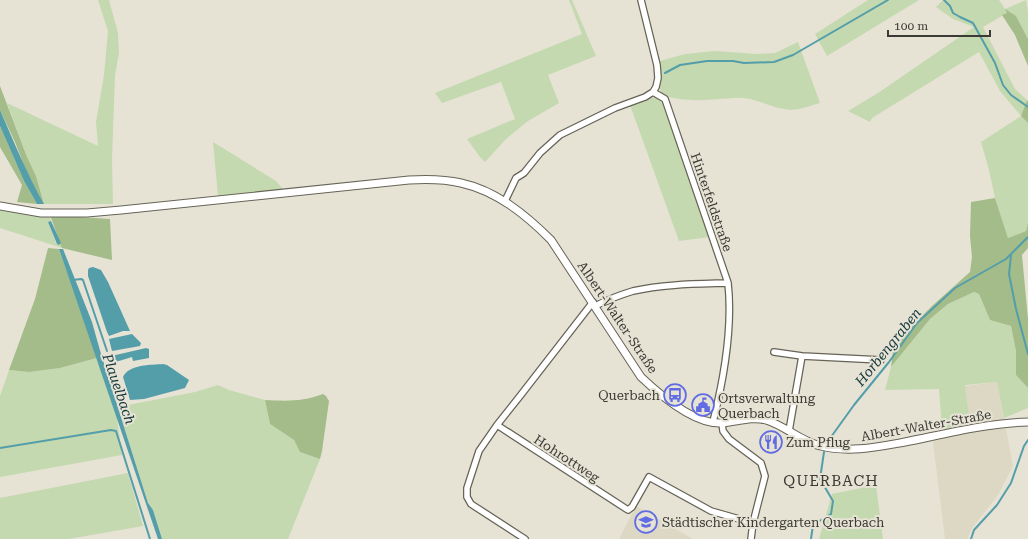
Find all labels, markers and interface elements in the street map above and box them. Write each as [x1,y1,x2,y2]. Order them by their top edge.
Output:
scale bar [888,12,990,38]
text: 100 m [894,19,928,33]
street label: Hinterfeldstraße [688,151,735,254]
street label: Albert-Walter-Straße [575,258,661,376]
water label: Horbengraben [851,305,925,390]
water label: Plauelbach [99,351,139,427]
bus stop icon: Querbach [662,382,688,408]
place label: Querbach [598,388,661,403]
place label: Ortsverwaltung Querbach [718,391,816,421]
public building icon: Ortsverwaltung Querbach [690,392,716,418]
street label: Albert-Walter-Straße [860,407,992,444]
restaurant icon: Zum Pflug [758,429,784,455]
street label: Hohrottweg [531,432,603,486]
place label: Zum Pflug [786,435,851,450]
district label: QUERBACH [783,472,879,490]
school or university icon: Städtischer Kindergarten Querbach [633,509,659,535]
place label: Städtischer Kindergarten Querbach [662,515,885,530]

